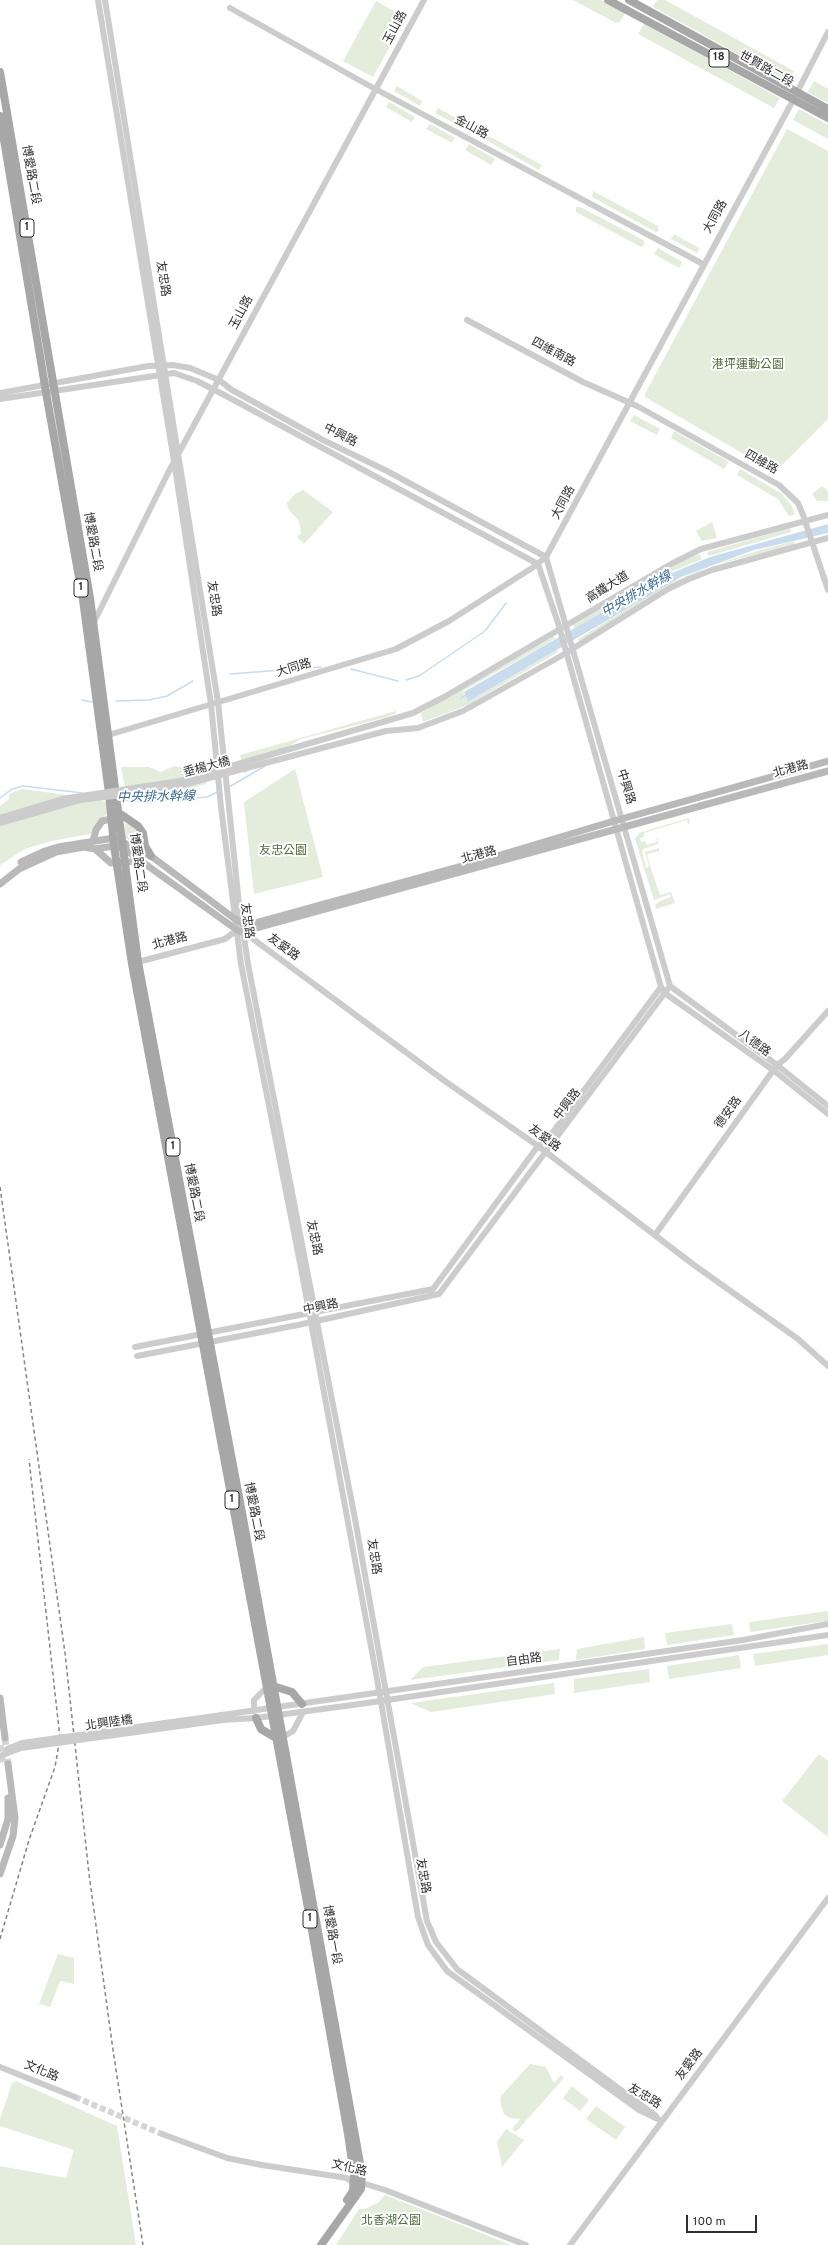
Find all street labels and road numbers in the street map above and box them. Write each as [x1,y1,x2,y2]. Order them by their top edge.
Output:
street label: 玉山路 [381,9,411,47]
road number: 18 [709,49,729,67]
street label: 世賢路二段 [736,49,796,91]
street label: 金山路 [452,113,490,143]
street label: 博愛路二段 [18,144,42,206]
street label: 大同路 [701,198,731,236]
road number: 1 [20,219,34,237]
street label: 友忠路 [152,260,172,298]
street label: 玉山路 [227,294,257,332]
street label: 四維南路 [528,335,578,371]
street label: 中興路 [321,421,359,451]
street label: 四維路 [742,448,780,478]
street label: 大同路 [549,484,579,522]
street label: 博愛路二段 [80,511,104,573]
street label: 高鐵大道 [584,569,632,607]
road number: 1 [74,579,88,597]
street label: 友忠路 [203,580,223,618]
street label: 大同路 [275,657,313,681]
street label: 垂楊大橋 [182,755,232,781]
street label: 北港路 [772,758,810,782]
street label: 中興路 [613,768,637,806]
street label: 博愛路二段 [126,832,148,894]
street label: 北港路 [460,844,498,868]
street label: 友忠路 [236,902,256,940]
street label: 北港路 [151,930,189,954]
street label: 友愛路 [264,932,302,964]
street label: 八德路 [735,1028,773,1060]
street label: 中興路 [551,1086,585,1124]
street label: 德安路 [713,1094,745,1132]
street label: 友愛路 [525,1123,563,1155]
road number: 1 [166,1138,180,1156]
street label: 博愛路二段 [180,1162,206,1224]
street label: 友忠路 [302,1219,324,1257]
street label: 中興路 [302,1297,340,1319]
street label: 博愛路二段 [240,1481,266,1543]
road number: 1 [225,1491,239,1509]
street label: 友忠路 [363,1538,383,1576]
street label: 自由路 [505,1651,543,1671]
street label: 北興陸橋 [84,1714,134,1734]
street label: 友忠路 [412,1857,432,1895]
street label: 博愛路一段 [319,1904,343,1966]
road number: 1 [303,1910,317,1928]
street label: 友愛路 [673,2046,707,2084]
street label: 文化路 [22,2059,60,2085]
street label: 友忠路 [625,2082,663,2112]
street label: 文化路 [330,2158,368,2180]

